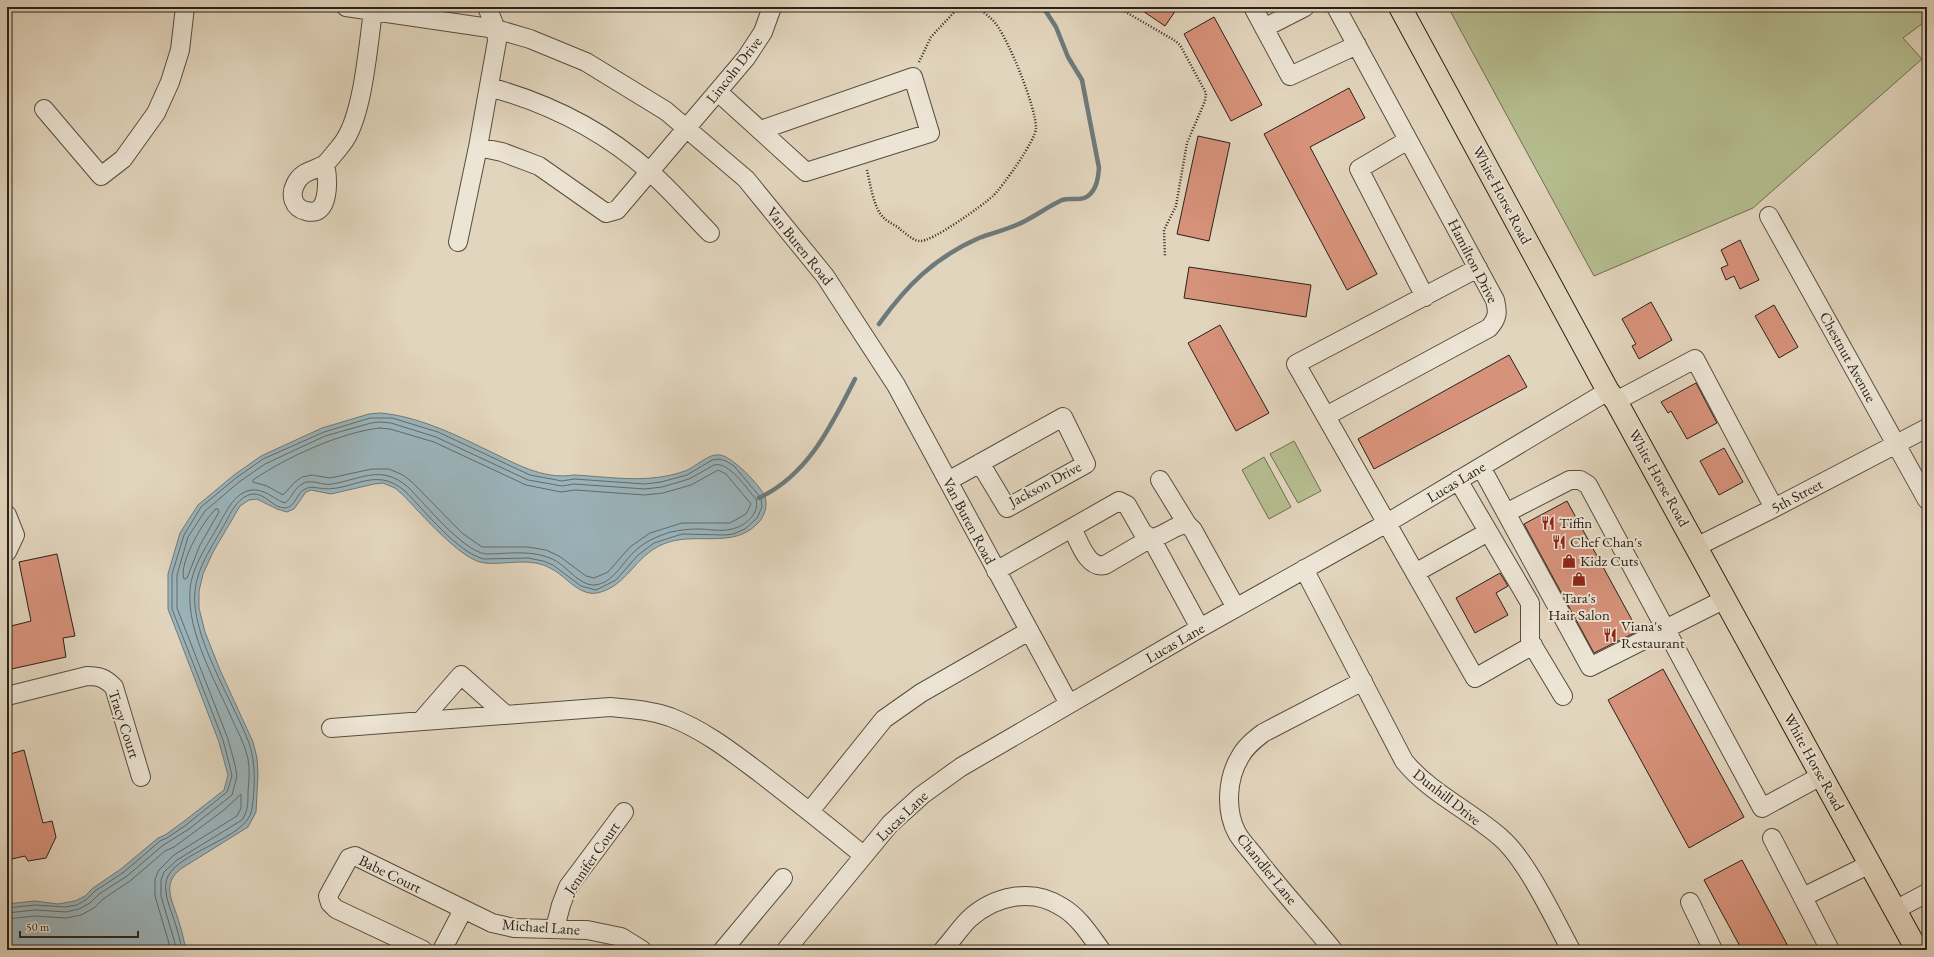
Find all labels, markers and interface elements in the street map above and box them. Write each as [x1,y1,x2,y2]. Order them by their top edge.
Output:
street label: Lincoln Drive [702,32,766,107]
street label: White Horse Road [1469,142,1536,247]
street label: Van Buren Road [763,203,838,289]
street label: Hamilton Drive [1444,215,1503,306]
street label: Chestnut Avenue [1816,308,1881,405]
street label: White Horse Road [1625,426,1694,530]
street label: Jackson Drive [1003,456,1084,512]
street label: Lucas Lane [1423,457,1489,506]
street label: Van Buren Road [939,474,1000,568]
street label: 5th Street [1768,474,1826,517]
place label: Tiffin [1559,513,1592,532]
restaurant icon: Tiffin [1540,515,1556,531]
place label: Chef Chan's [1570,532,1642,551]
restaurant icon: Chef Chan's [1551,534,1567,550]
place label: Kidz Cuts [1580,551,1638,570]
shop icon: Kidz Cuts [1561,553,1577,569]
shop icon: Tara's Hair Salon [1571,571,1587,587]
place label: Tara's Hair Salon [1548,588,1610,624]
place label: Viana's Restaurant [1621,616,1685,652]
street label: Lucas Lane [1142,618,1208,667]
restaurant icon: Viana's Restaurant [1602,627,1618,643]
street label: Tracy Court [105,687,145,761]
street label: White Horse Road [1780,710,1849,814]
street label: Dunhill Drive [1410,764,1485,829]
street label: Lucas Lane [872,786,932,845]
street label: Jennifer Court [558,817,624,899]
street label: Chandler Lane [1233,829,1302,908]
street label: Babe Court [356,850,425,897]
scale bar [20,913,138,939]
street label: Michael Lane [501,914,581,939]
text: 50 m [26,919,50,935]

